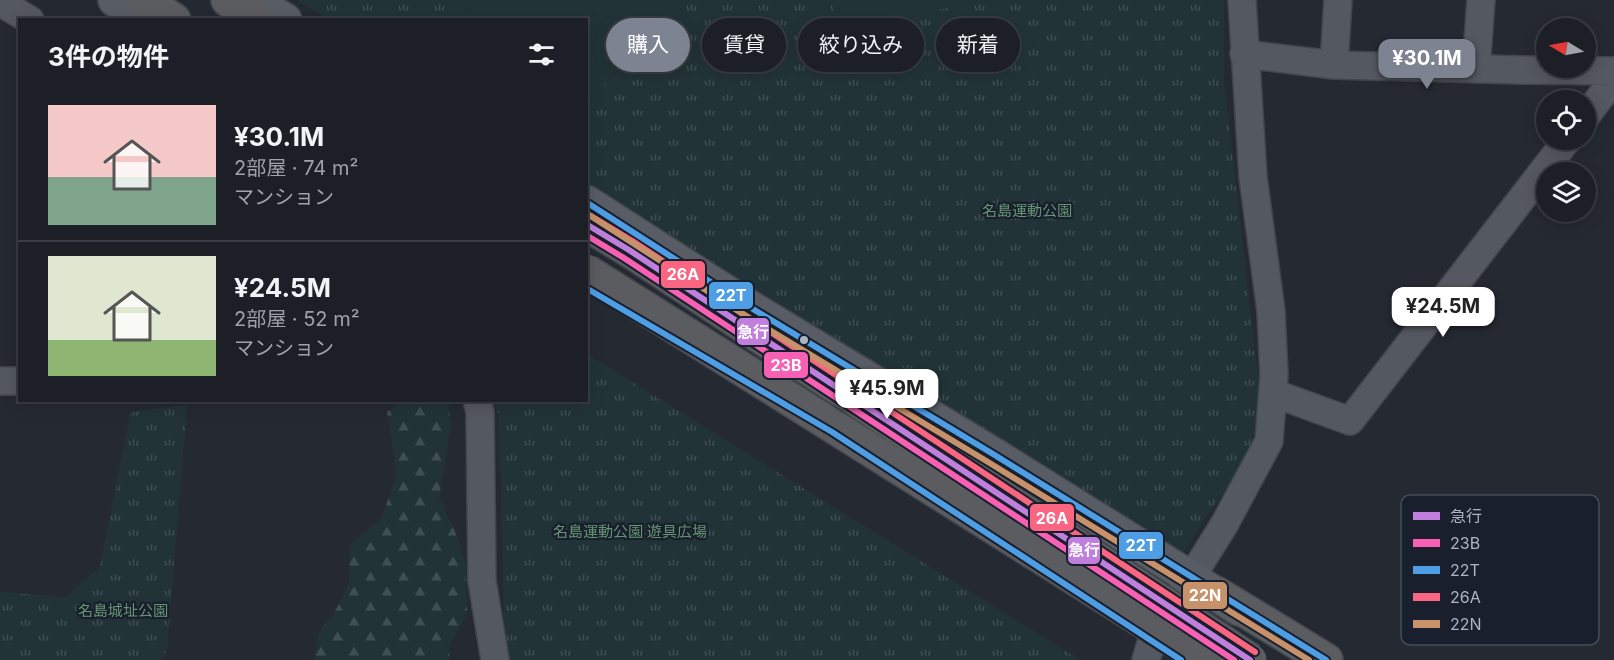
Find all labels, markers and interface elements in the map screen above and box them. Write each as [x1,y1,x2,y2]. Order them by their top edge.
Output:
chip: 購入 [606,18,690,72]
chip: 賃貸 [702,18,786,72]
chip: 絞り込み [798,18,924,72]
chip: 新着 [936,18,1020,72]
north arrow [1536,18,1596,78]
map controls [1536,18,1596,222]
icon: filters [525,38,558,71]
pin: ¥30.1M [1378,39,1476,90]
text: 3件の物件 [48,41,169,72]
text: ¥30.1M [1392,46,1462,70]
button: locate [1536,90,1596,150]
text: ¥30.1M [234,121,324,152]
icon: home [96,129,168,201]
text: 2部屋 · 74 m² [234,156,358,180]
button: layers [1536,162,1596,222]
text: マンション [234,185,334,209]
park label: 名島運動公園 [982,201,1072,220]
line badge: 26A [660,260,706,289]
text: 26A [667,264,699,284]
text: ¥24.5M [234,272,331,303]
icon: home [96,280,168,352]
line badge: 22T [708,281,754,310]
text: 22T [716,285,747,305]
pin: ¥24.5M [1394,287,1492,338]
text: ¥24.5M [1406,294,1480,318]
text: 2部屋 · 52 m² [234,307,360,331]
line badge: 急行 [736,317,770,346]
text: 急行 [737,322,769,342]
unlabelled marker [798,334,810,346]
text: マンション [234,336,334,360]
line badge: 23B [763,351,809,379]
text: 23B [771,355,802,375]
pin: ¥45.9M [838,369,936,420]
text: ¥45.9M [849,376,925,400]
legend [1401,495,1599,645]
line badge: 26A [1029,503,1075,532]
text: 急行 [1450,506,1482,526]
text: 26A [1036,508,1068,528]
park label: 名島運動公園 遊具広場 [553,522,707,541]
line badge: 22T [1118,531,1164,560]
text: 23B [1450,533,1480,553]
text: 22T [1126,535,1157,555]
line badge: 急行 [1067,536,1101,565]
text: 急行 [1068,540,1100,560]
text: 22T [1450,560,1480,580]
line badge: 22N [1182,581,1228,610]
text: 22N [1189,585,1221,605]
text: 26A [1450,587,1481,607]
park label: 名島城址公園 [78,601,168,620]
text: 22N [1450,614,1482,634]

